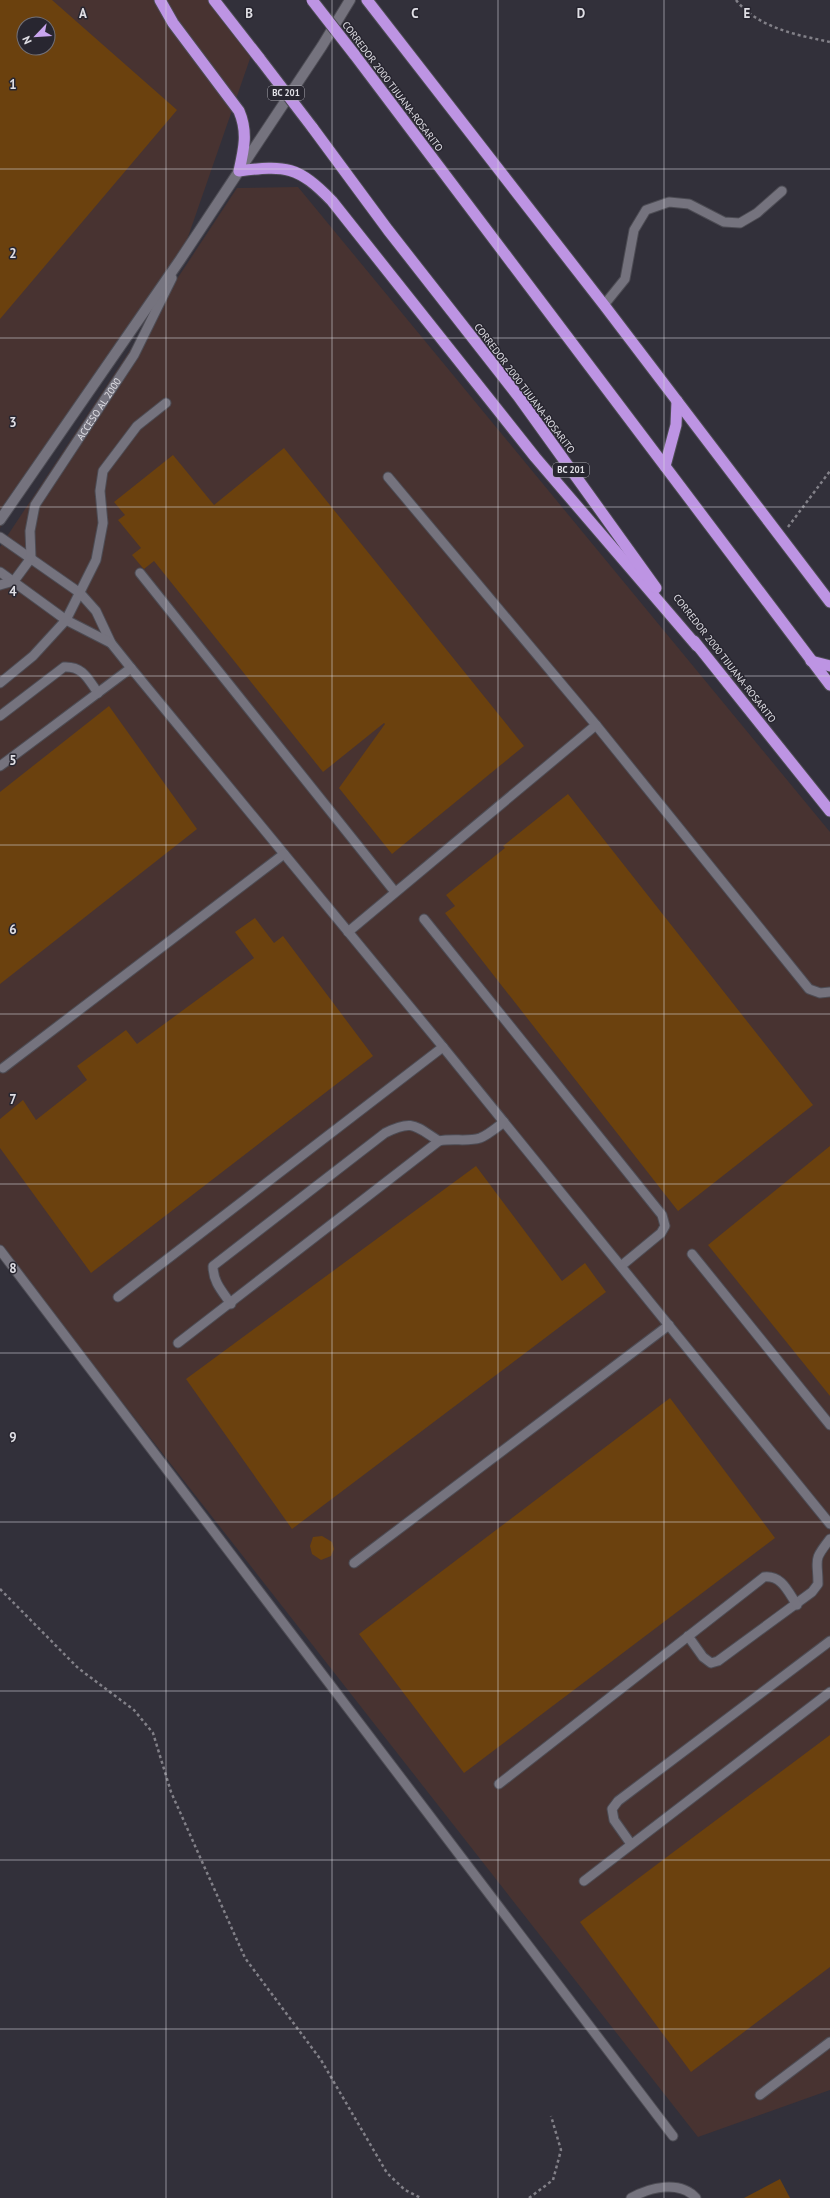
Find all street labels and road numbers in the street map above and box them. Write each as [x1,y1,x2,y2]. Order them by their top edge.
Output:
street label: CORREDOR 2000 TIJUANA-ROSARITO [339,19,446,154]
road number: BC 201 [268,86,304,100]
street label: CORREDOR 2000 TIJUANA-ROSARITO [471,321,578,456]
street label: ACCESO AL 2000 [74,375,124,443]
road number: BC 201 [553,463,589,477]
street label: CORREDOR 2000 TIJUANA-ROSARITO [670,591,779,725]

